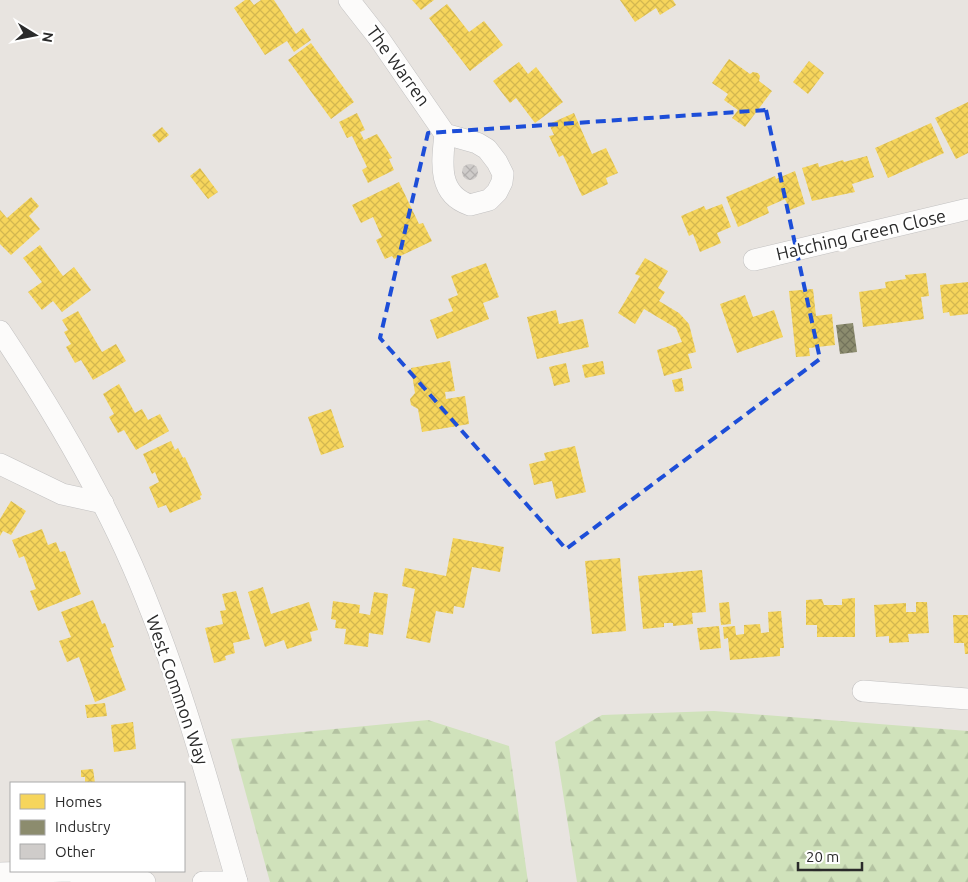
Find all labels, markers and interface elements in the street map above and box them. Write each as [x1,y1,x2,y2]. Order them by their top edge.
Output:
north arrow [10,10,60,60]
street label: The Warren [363,22,434,109]
text: N [39,31,57,44]
street label: Hatching Green Close [774,205,948,263]
street label: West Common Way [143,612,213,767]
legend [10,782,185,872]
text: Homes [55,793,102,810]
text: Industry [55,818,110,835]
scale bar [798,840,862,872]
text: Other [55,843,95,860]
text: 20 m [806,848,839,865]

